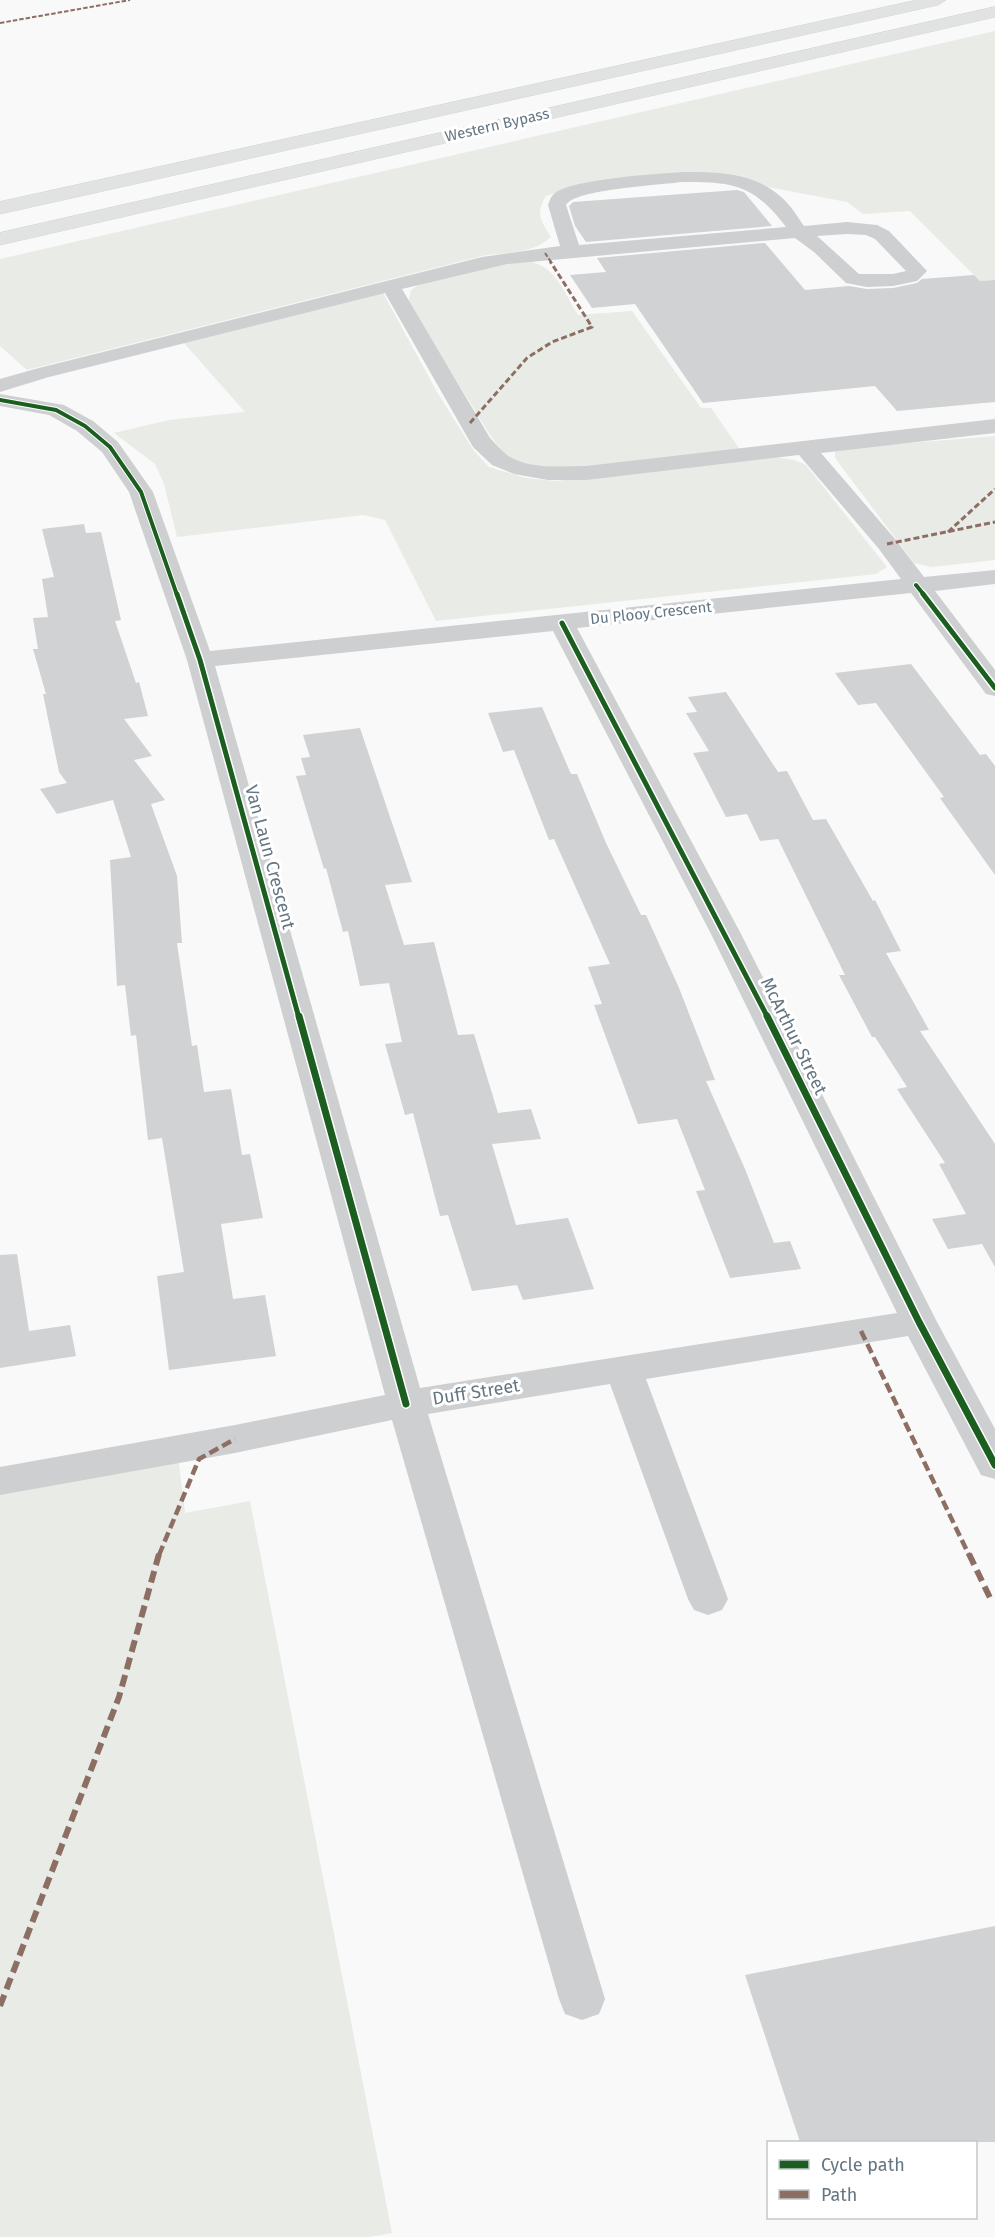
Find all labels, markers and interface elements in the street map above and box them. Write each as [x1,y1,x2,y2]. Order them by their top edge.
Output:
street label: Western Bypass [443,104,551,146]
street label: Du Plooy Crescent [589,598,713,628]
street label: Van Laun Crescent [240,783,300,932]
street label: McArthur Street [756,974,832,1099]
street label: Duff Street [431,1374,522,1410]
legend [767,2141,977,2219]
text: Cycle path [821,2154,905,2176]
text: Path [821,2184,857,2206]

